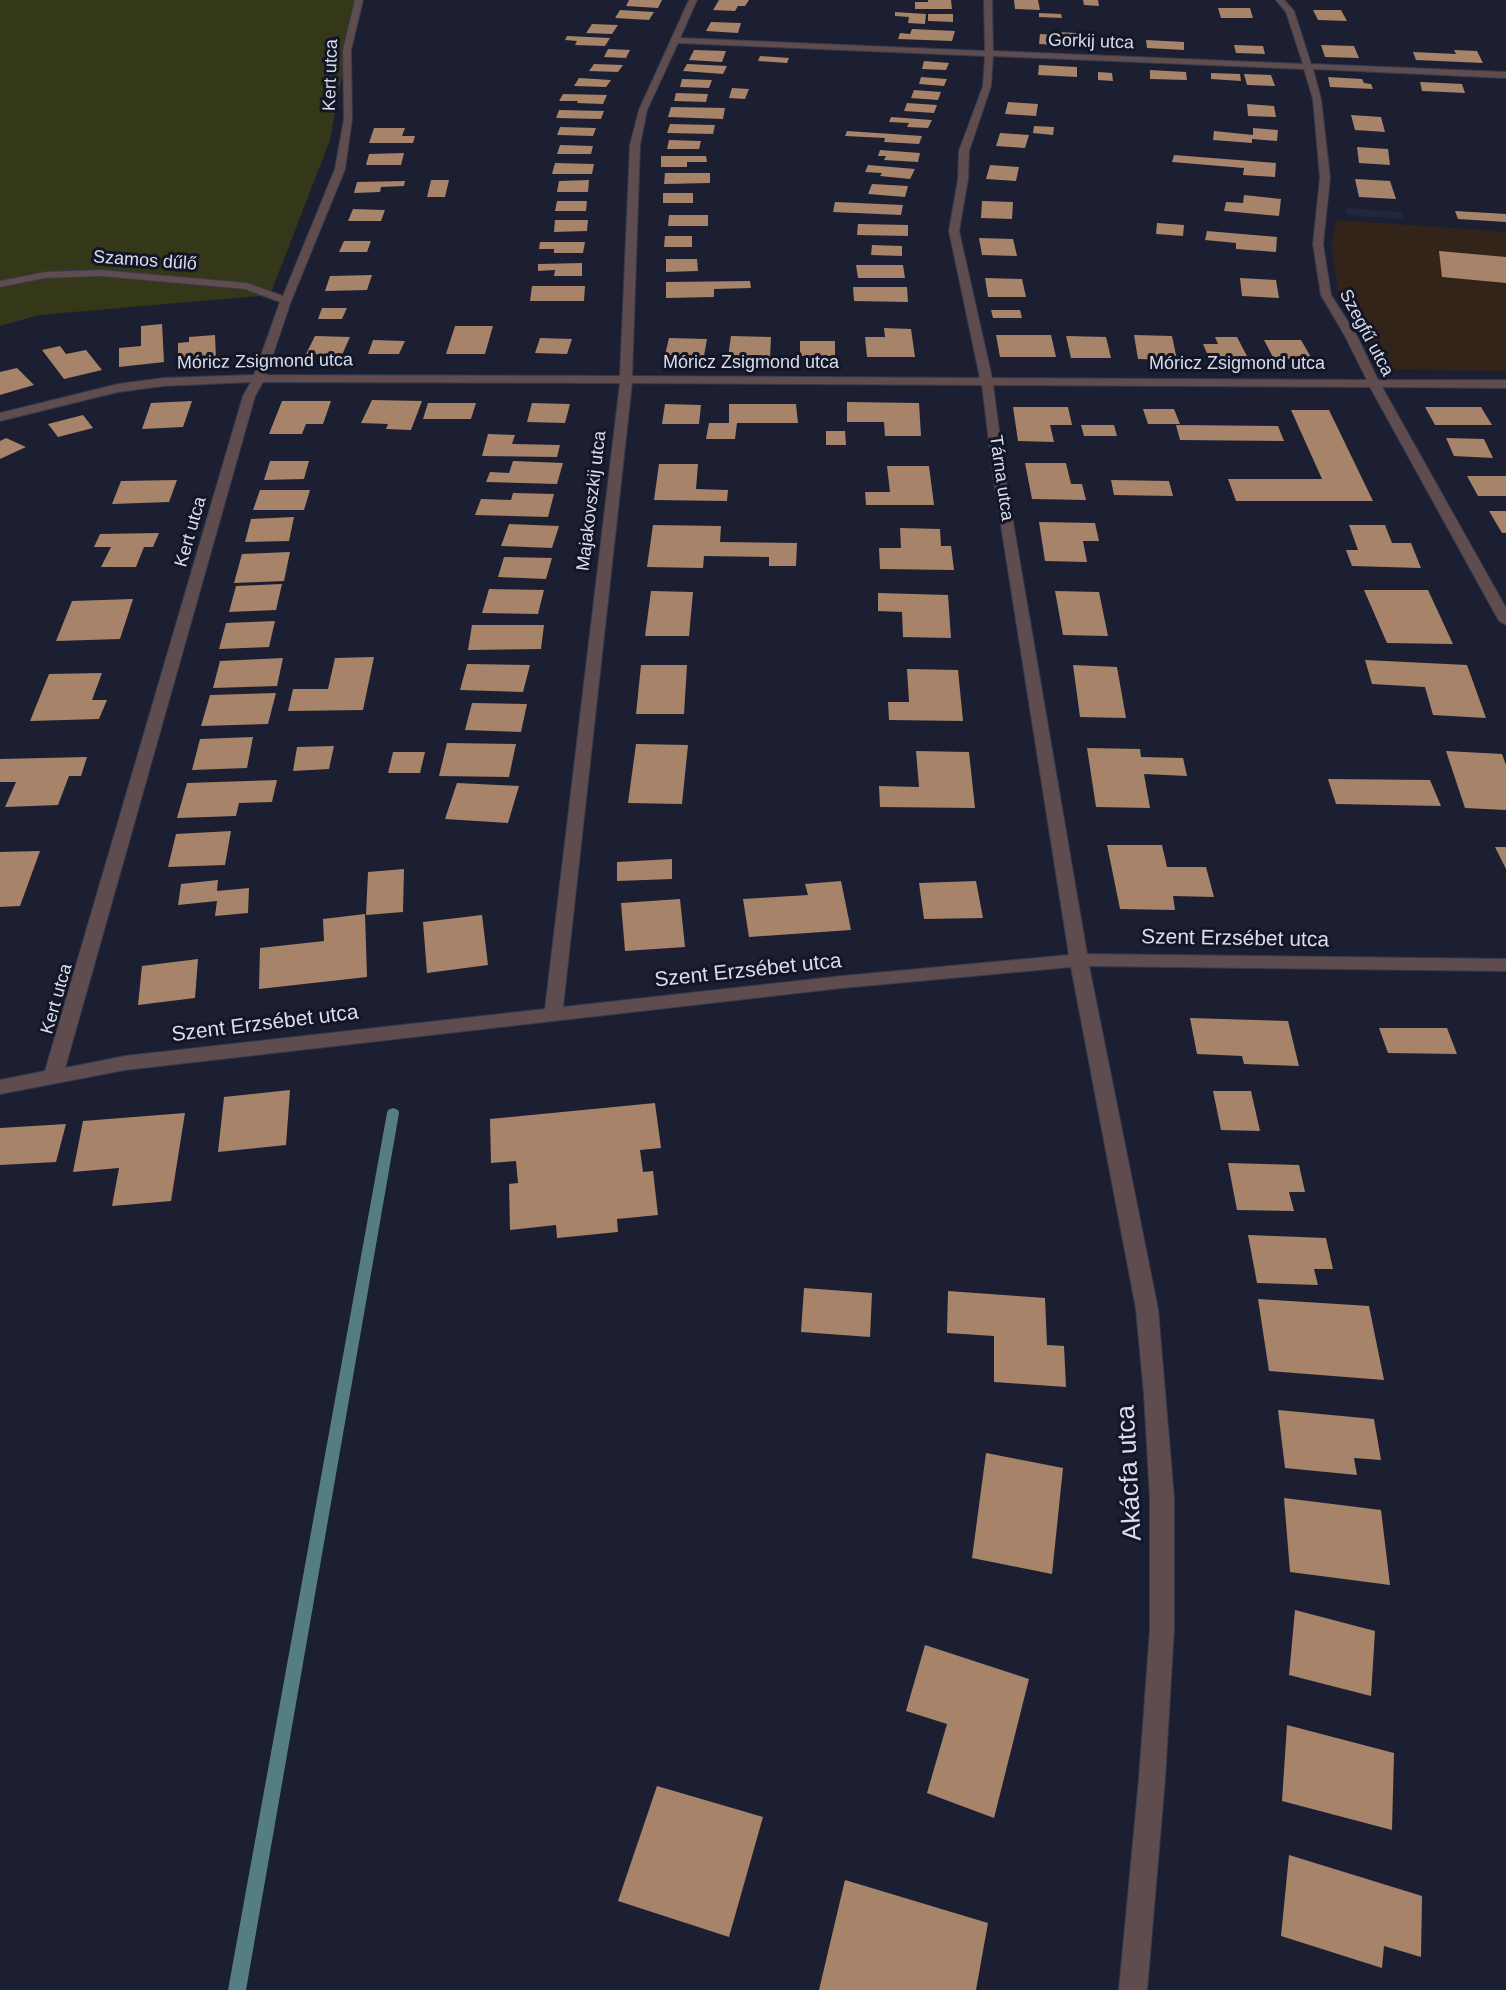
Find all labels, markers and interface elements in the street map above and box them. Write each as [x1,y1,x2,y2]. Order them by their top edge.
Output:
street label: Gorkij utca [1048,30,1134,54]
street label: Kert utca [319,39,343,111]
street label: Szamos dűlő [92,247,198,275]
street label: Szegfű utca [1334,286,1398,380]
street label: Móricz Zsigmond utca [177,350,353,374]
street label: Móricz Zsigmond utca [663,352,839,374]
street label: Móricz Zsigmond utca [1149,353,1325,375]
street label: Majakovszkij utca [573,430,611,572]
street label: Tárna utca [984,434,1018,522]
street label: Kert utca [171,494,211,570]
street label: Szent Erzsébet utca [1141,925,1329,953]
street label: Szent Erzsébet utca [653,949,843,993]
street label: Kert utca [37,961,77,1037]
street label: Szent Erzsébet utca [170,1000,360,1048]
street label: Akácfa utca [1111,1404,1149,1542]

